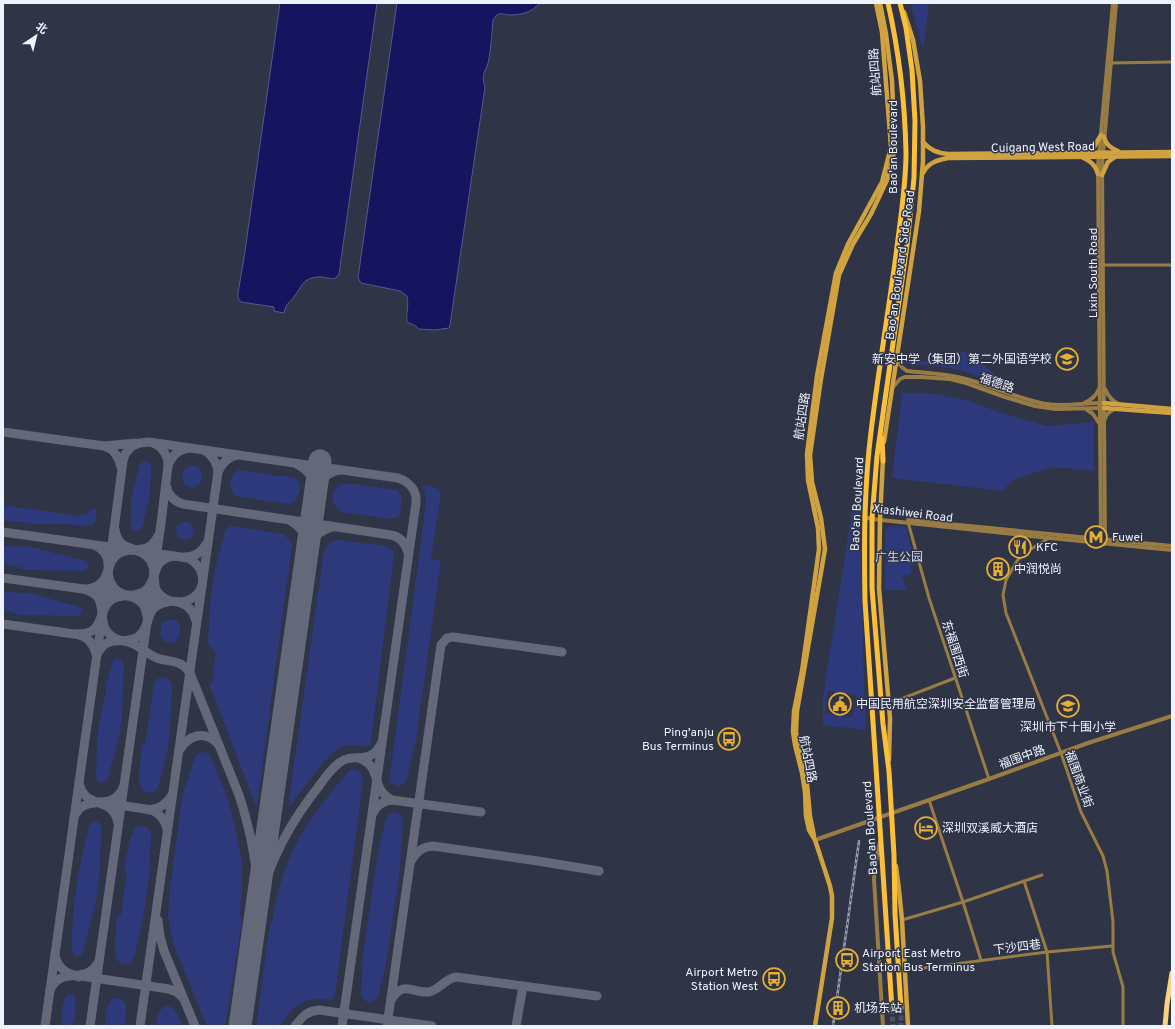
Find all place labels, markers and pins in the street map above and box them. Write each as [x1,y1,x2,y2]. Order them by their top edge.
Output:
school or university icon: 新安中学（集团）第二外国语学校 [1054,346,1080,372]
place label: 新安中学（集团）第二外国语学校 [872,352,1052,368]
metro station icon: Fuwei [1083,524,1109,550]
place label: Fuwei [1112,530,1143,546]
restaurant icon: KFC [1007,534,1033,560]
place label: KFC [1036,540,1058,556]
building icon: 中润悦尚 [985,556,1011,582]
place label: 中润悦尚 [1014,562,1062,578]
public building icon: 中国民用航空深圳安全监督管理局 [827,691,853,717]
school or university icon: 深圳市下十围小学 [1055,693,1081,719]
place label: 中国民用航空深圳安全监督管理局 [856,697,1036,713]
place label: 深圳市下十围小学 [1020,720,1116,736]
place label: Ping'anju Bus Terminus [642,725,714,755]
bus stop icon: Ping'anju Bus Terminus [716,726,742,752]
hotel icon: 深圳双溪威大酒店 [913,815,939,841]
place label: 深圳双溪威大酒店 [942,821,1038,837]
place label: Airport East Metro Station Bus Terminus [862,946,975,976]
bus stop icon: Airport East Metro Station Bus Terminus [834,947,860,973]
place label: Airport Metro Station West [685,965,758,995]
bus stop icon: Airport Metro Station West [761,966,787,992]
building icon: 机场东站 [825,995,851,1021]
place label: 机场东站 [854,1001,902,1017]

